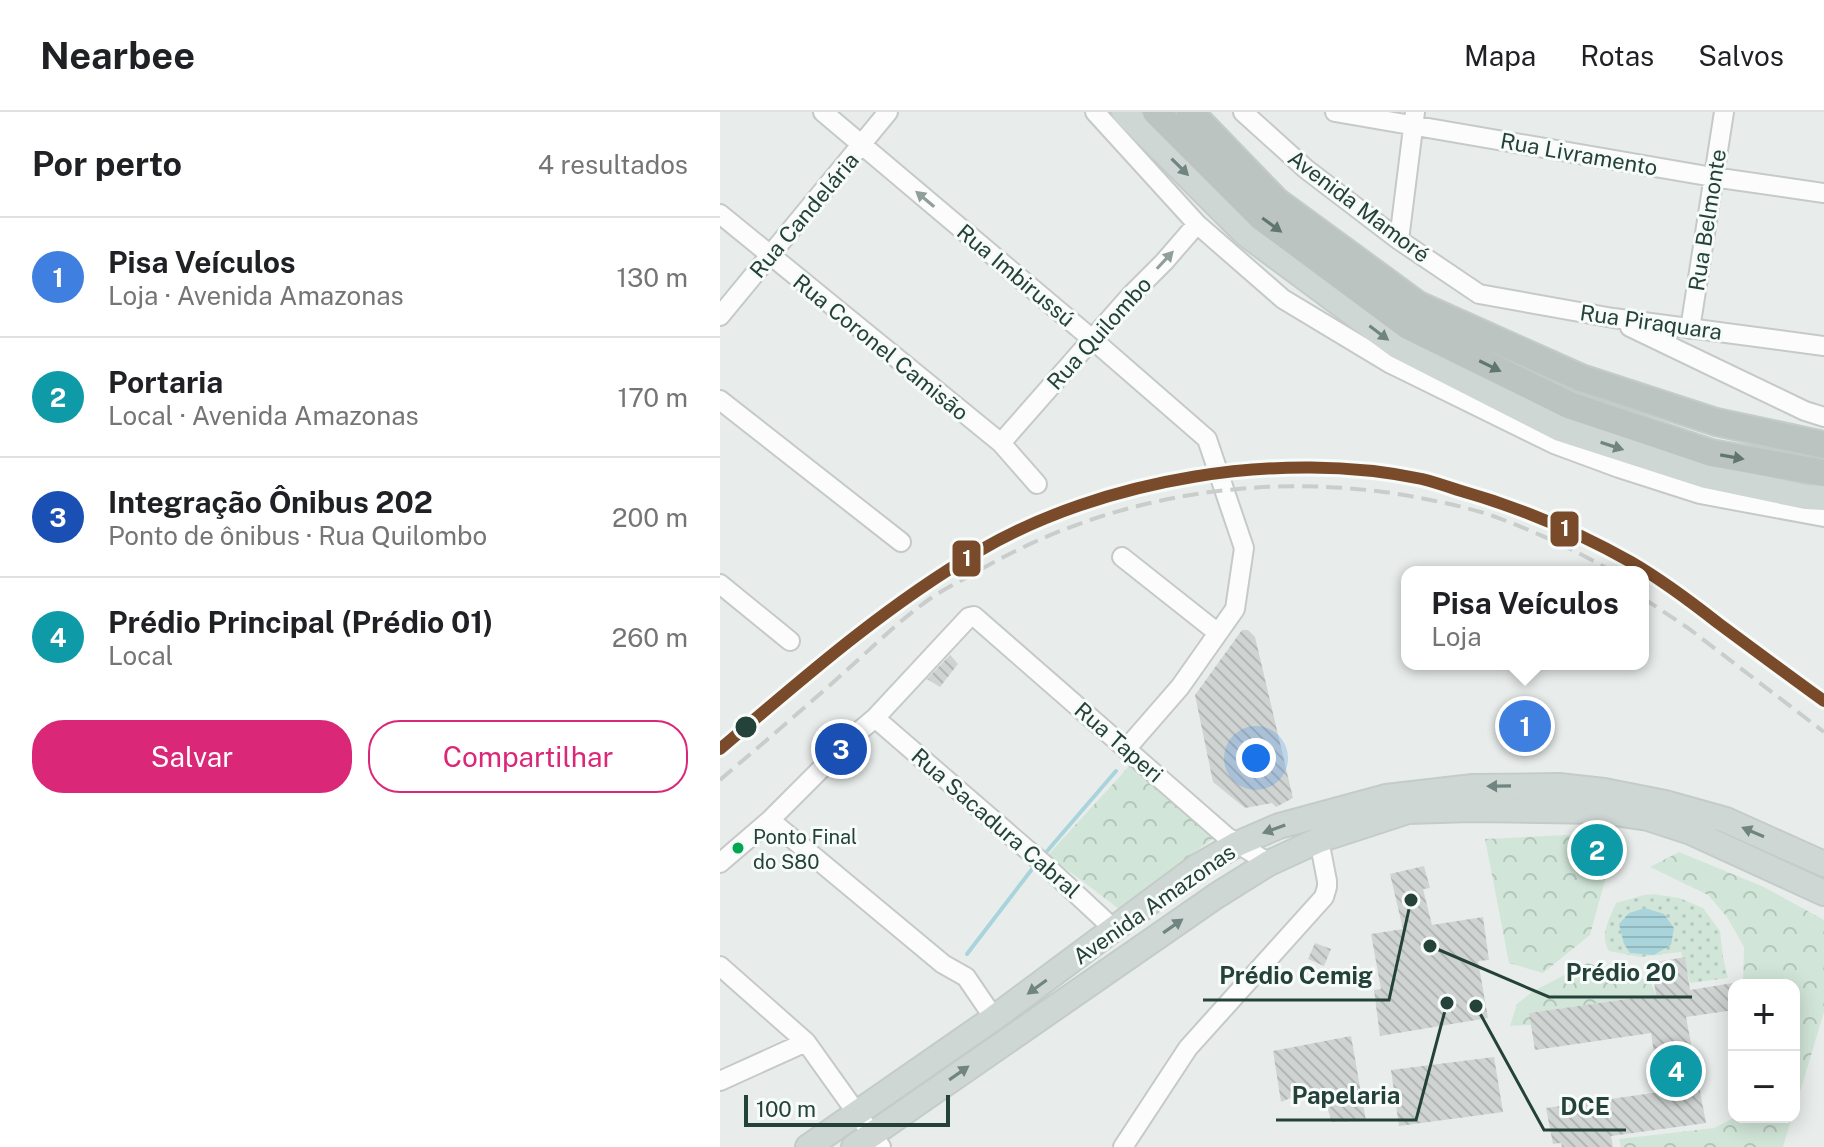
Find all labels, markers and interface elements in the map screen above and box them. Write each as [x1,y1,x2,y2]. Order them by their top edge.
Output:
text: Nearbee [40,33,195,78]
text: Mapa [1464,39,1536,72]
text: Rotas [1580,39,1654,72]
text: Salvos [1698,39,1784,72]
street label: Rua Livramento [1498,127,1660,181]
text: Por perto [32,144,182,184]
street label: Avenida Mamoré [1283,144,1435,268]
street label: Rua Candelária [744,147,864,283]
street label: Rua Belmonte [1683,147,1731,293]
text: 4 resultados [538,149,688,180]
one-way arrow [1170,157,1188,176]
one-way arrow [916,191,936,208]
one-way arrow [1262,217,1283,232]
street label: Rua Imbirussú [952,218,1080,332]
text: Pisa Veículos [108,244,296,280]
one-way arrow [1156,251,1174,270]
text: 1 [52,262,64,293]
text: 130 m [616,262,688,293]
street label: Rua Coronel Camisão [788,268,974,426]
street label: Rua Quilombo [1041,271,1157,395]
text: Loja · Avenida Amazonas [108,280,404,311]
street label: Rua Piraquara [1578,299,1724,345]
one-way arrow [1369,324,1389,340]
one-way arrow [1478,359,1501,373]
text: Portaria [108,364,223,400]
text: 2 [50,382,66,413]
text: 170 m [618,382,688,413]
text: Local · Avenida Amazonas [108,400,419,431]
one-way arrow [1601,440,1625,452]
one-way arrow [1720,451,1745,463]
text: Integração Ônibus 202 [108,484,433,520]
text: 3 [49,502,67,533]
text: 200 m [612,502,688,533]
line badge: 1 [1549,510,1580,548]
text: 1 [1560,515,1570,541]
text: Ponto de ônibus · Rua Quilombo [108,520,487,551]
line badge: 1 [951,539,982,578]
text: 1 [962,545,972,571]
popup [1401,566,1649,670]
text: Pisa Veículos [1431,585,1619,621]
text: Prédio Principal (Prédio 01) [108,604,493,640]
text: Loja [1431,621,1482,652]
text: 4 [49,622,67,653]
text: 260 m [612,622,688,653]
text: Local [108,640,173,671]
pin: 1 [1499,696,1551,756]
street label: Rua Taperi [1070,697,1168,787]
unlabelled marker [733,714,759,740]
pin: 3 [815,719,867,779]
button: Salvar [32,720,352,793]
button: Compartilhar [368,720,688,793]
your location [1236,738,1276,778]
street label: Rua Sacadura Cabral [906,743,1086,903]
one-way arrow [1486,780,1511,793]
pin: 2 [1571,820,1623,880]
one-way arrow [1262,823,1286,836]
place label: Ponto Final do S80 [753,825,857,874]
one-way arrow [1741,825,1765,838]
street label: Avenida Amazonas [1068,838,1240,970]
marker: Ponto Final do S80 [730,840,746,856]
one-way arrow [1163,918,1184,933]
callout: Prédio 20 [1549,949,1692,997]
callout: Prédio Cemig [1203,952,1389,1000]
text: Prédio 20 [1566,958,1676,986]
text: Prédio Cemig [1219,961,1373,989]
one-way arrow [1026,979,1047,994]
map controls [1728,979,1800,1123]
button: + [1728,979,1800,1051]
pin: 4 [1650,1041,1702,1101]
button: − [1728,1051,1800,1123]
one-way arrow [949,1066,970,1081]
callout: Papelaria [1276,1072,1416,1120]
text: Papelaria [1292,1081,1400,1109]
callout: DCE [1544,1082,1626,1130]
scale bar [744,1091,950,1127]
text: DCE [1560,1092,1610,1120]
text: 100 m [756,1096,816,1122]

